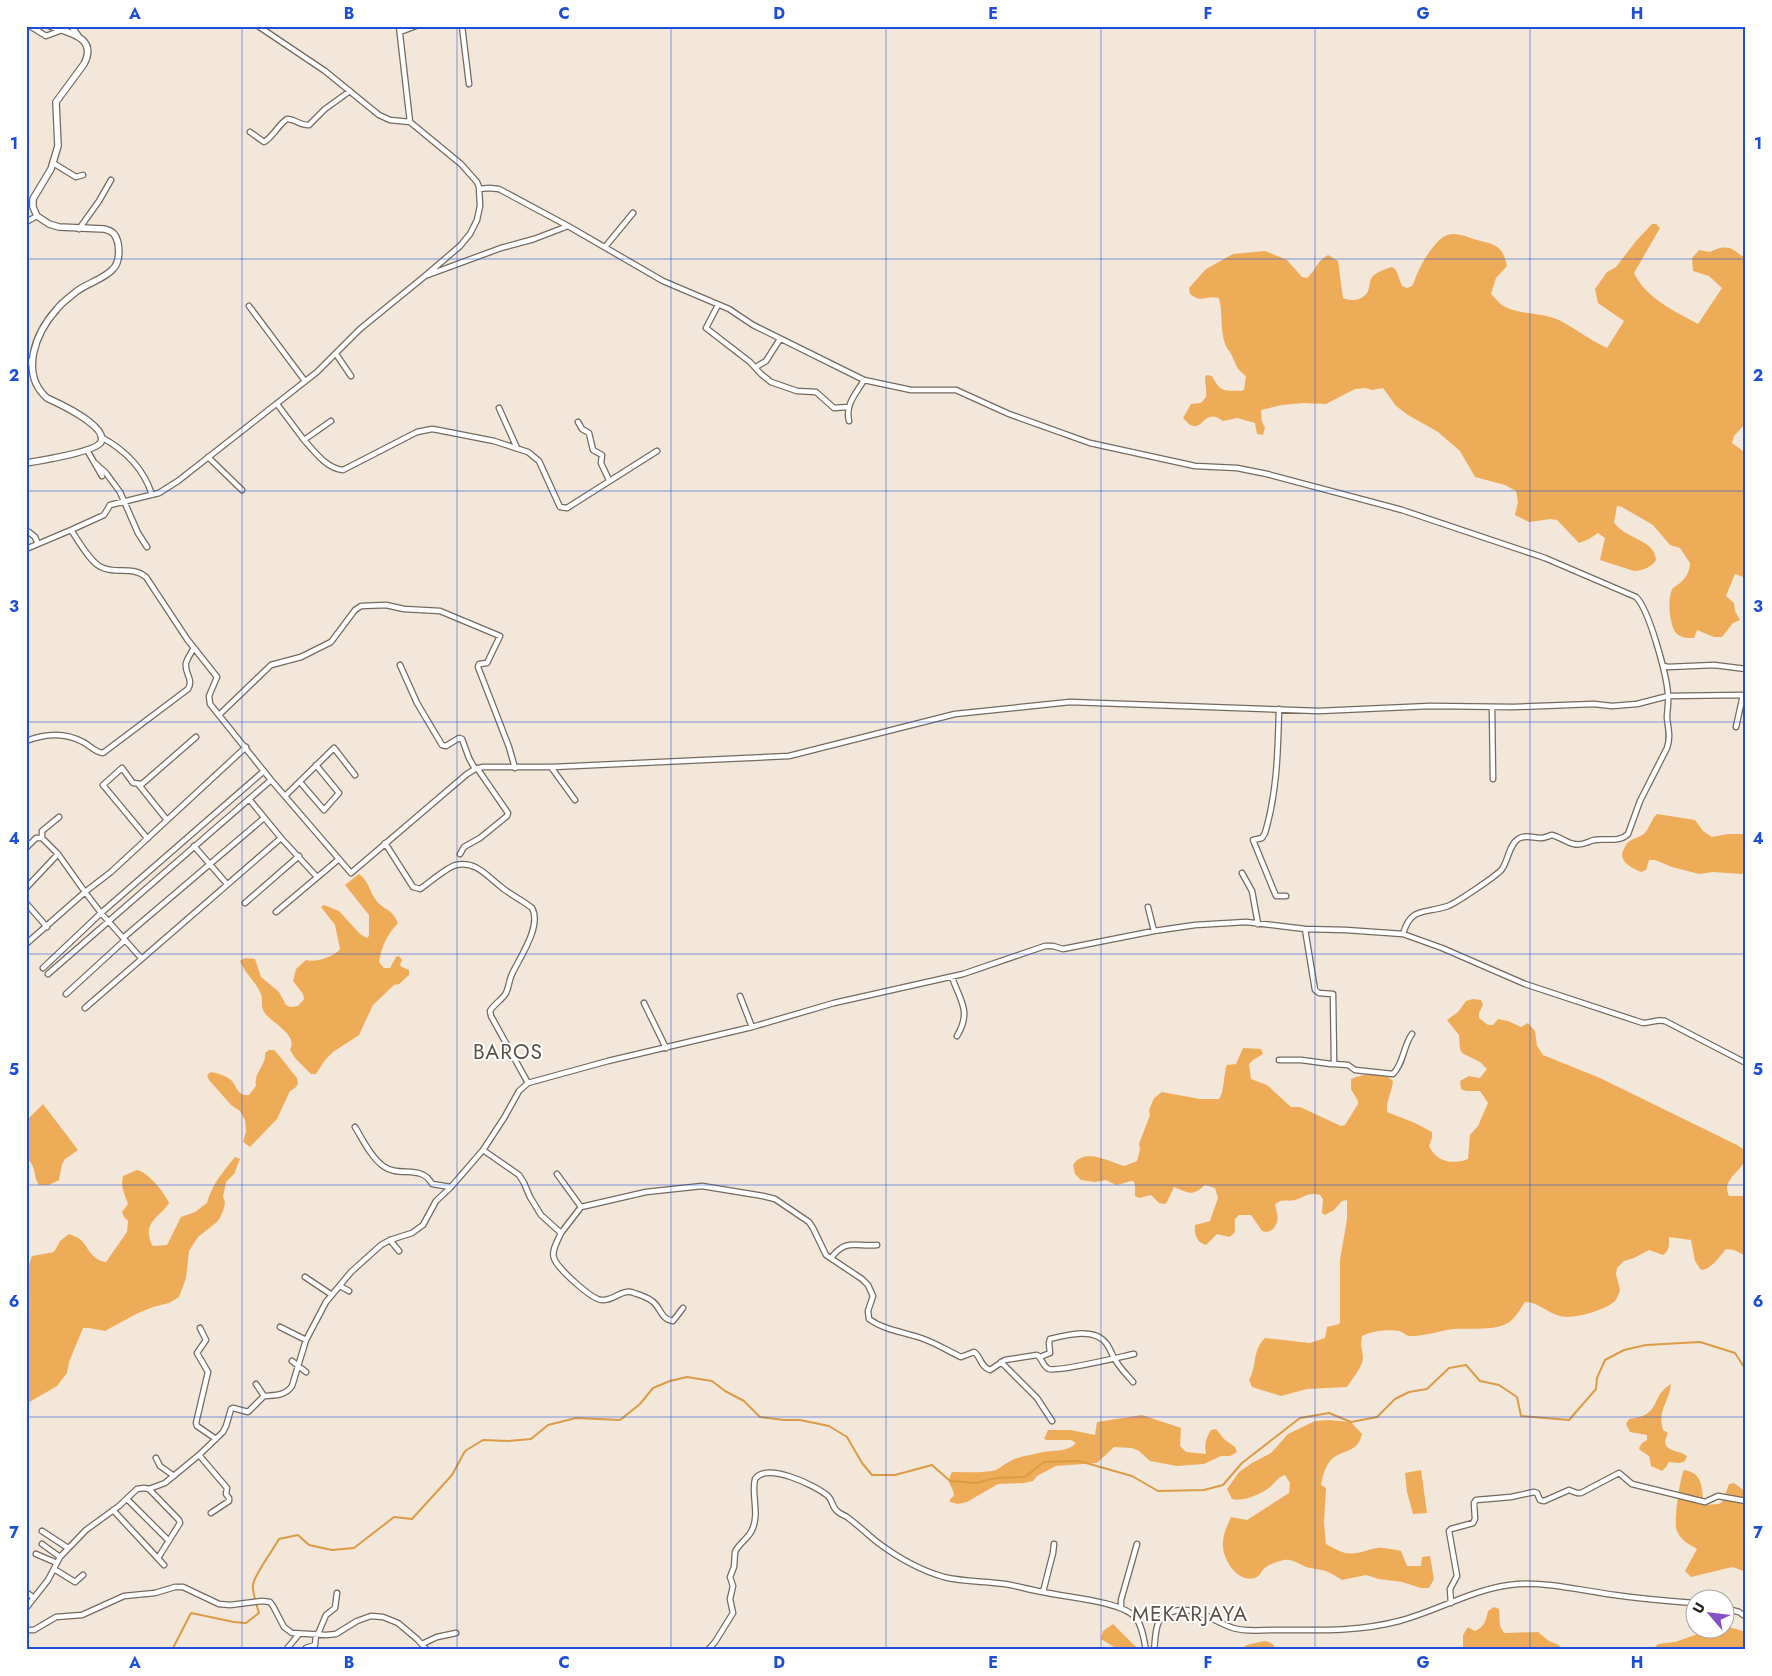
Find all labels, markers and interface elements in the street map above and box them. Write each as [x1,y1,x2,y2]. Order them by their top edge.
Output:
text: A [128,2,141,25]
text: B [344,2,354,25]
text: C [558,2,570,25]
text: D [773,2,785,25]
text: E [988,2,998,25]
text: F [1204,2,1212,25]
text: G [1416,2,1430,25]
text: H [1631,2,1643,25]
text: 1 [10,132,18,155]
text: 1 [1754,132,1762,155]
text: 2 [9,364,19,387]
text: 2 [1753,364,1763,387]
text: 3 [9,595,19,618]
text: 3 [1753,595,1763,618]
text: 4 [8,827,20,850]
text: 4 [1752,827,1764,850]
district label: BAROS [473,1037,543,1067]
text: 5 [9,1058,19,1081]
text: 5 [1753,1058,1763,1081]
text: 6 [9,1290,19,1313]
text: 6 [1753,1290,1763,1313]
text: 7 [9,1521,19,1544]
text: 7 [1753,1521,1763,1544]
north arrow [1684,1588,1734,1638]
district label: MEKARJAYA [1132,1599,1248,1629]
text: U [1687,1599,1710,1617]
text: A [128,1651,141,1674]
text: B [344,1651,354,1674]
text: C [558,1651,570,1674]
text: D [773,1651,785,1674]
text: E [988,1651,998,1674]
text: F [1204,1651,1212,1674]
text: G [1416,1651,1430,1674]
text: H [1631,1651,1643,1674]

